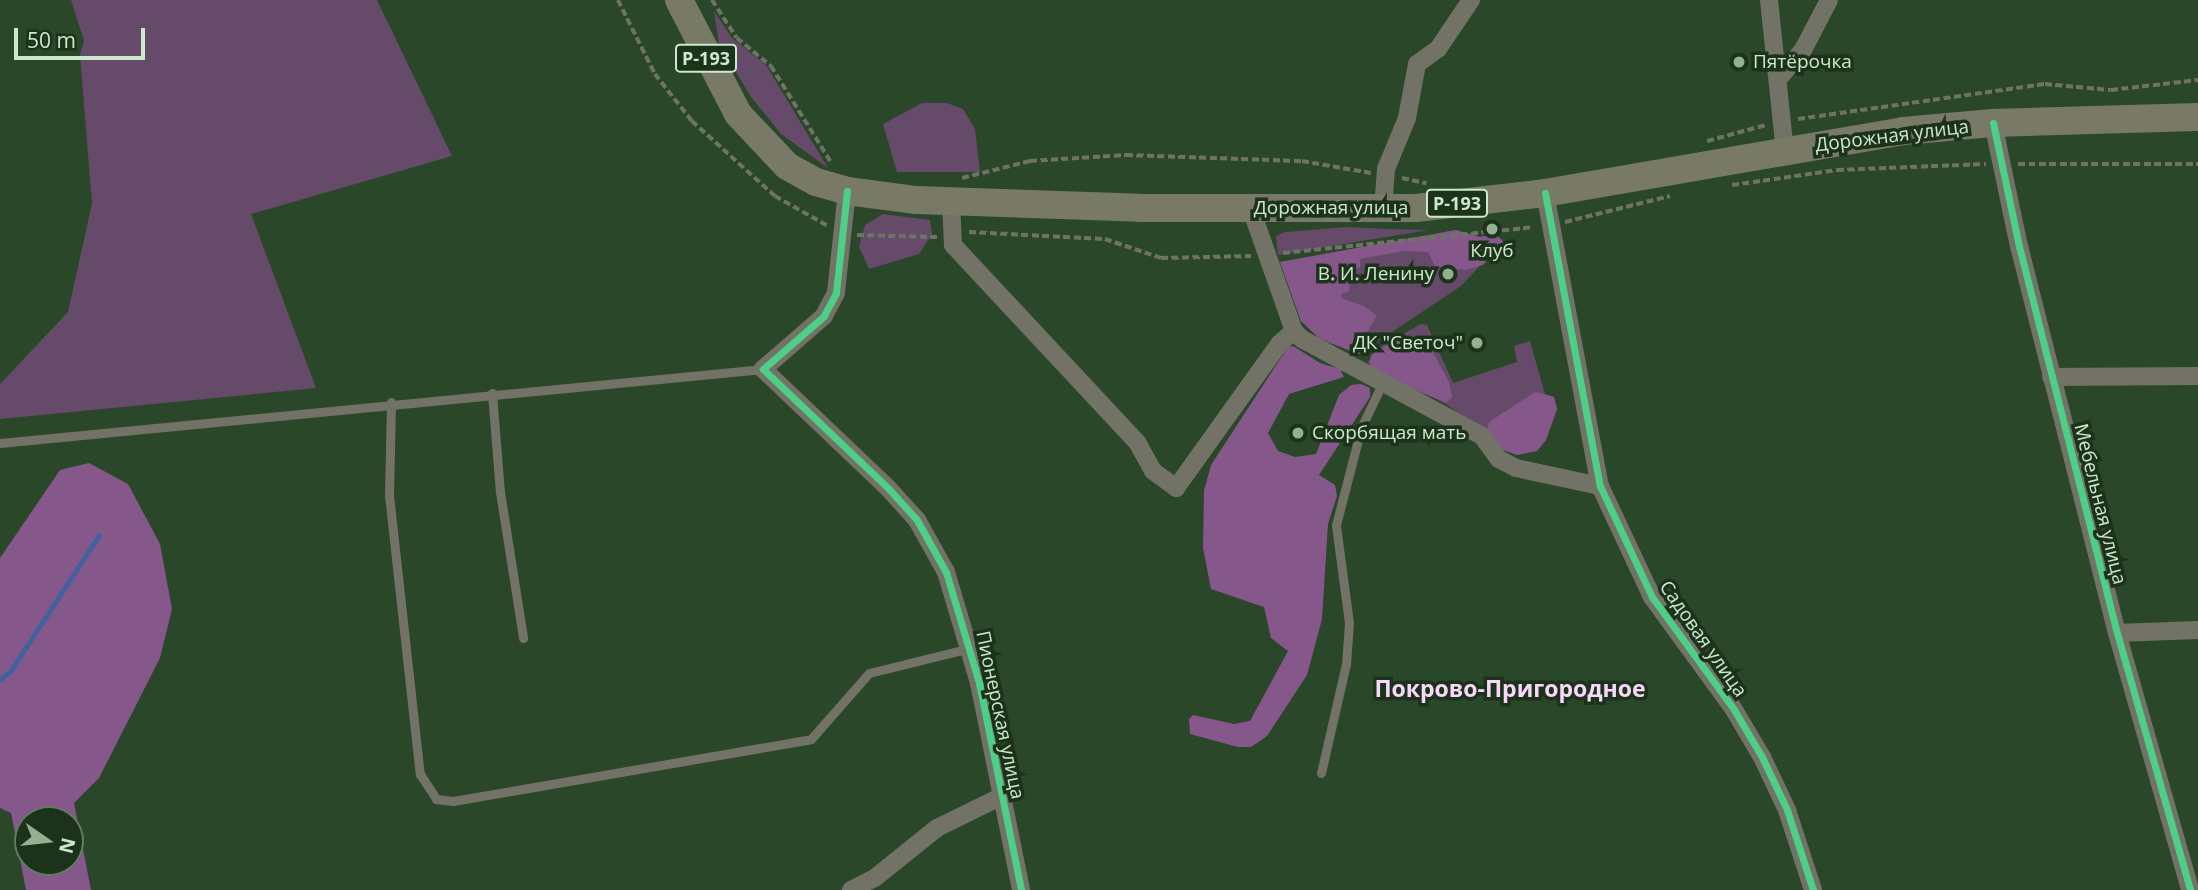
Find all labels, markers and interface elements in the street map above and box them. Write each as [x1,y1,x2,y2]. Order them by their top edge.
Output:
scale bar [18,14,149,58]
text: 50 m [27,26,76,54]
road number: Р-193 [674,44,738,72]
place label: Пятёрочка [1753,51,1852,73]
marker: Пятёрочка [1731,54,1747,70]
street label: Дорожная улица [1814,115,1970,157]
road number: Р-193 [1426,188,1488,218]
street label: Дорожная улица [1254,197,1408,219]
marker: Клуб [1484,221,1500,237]
place label: Клуб [1470,240,1514,262]
place label: В. И. Ленину [1318,263,1434,285]
marker: В. И. Ленину [1440,266,1456,282]
place label: ДК "Светоч" [1353,332,1463,354]
marker: ДК "Светоч" [1469,335,1485,351]
street label: Мебельная улица [2069,421,2131,587]
place label: Скорбящая мать [1312,422,1466,444]
marker: Скорбящая мать [1290,425,1306,441]
street label: Садовая улица [1654,576,1752,702]
street label: Пионерская улица [971,629,1029,801]
district label: Покрово-Пригородное [1374,674,1646,702]
north arrow [14,806,84,876]
text: N [53,835,82,856]

